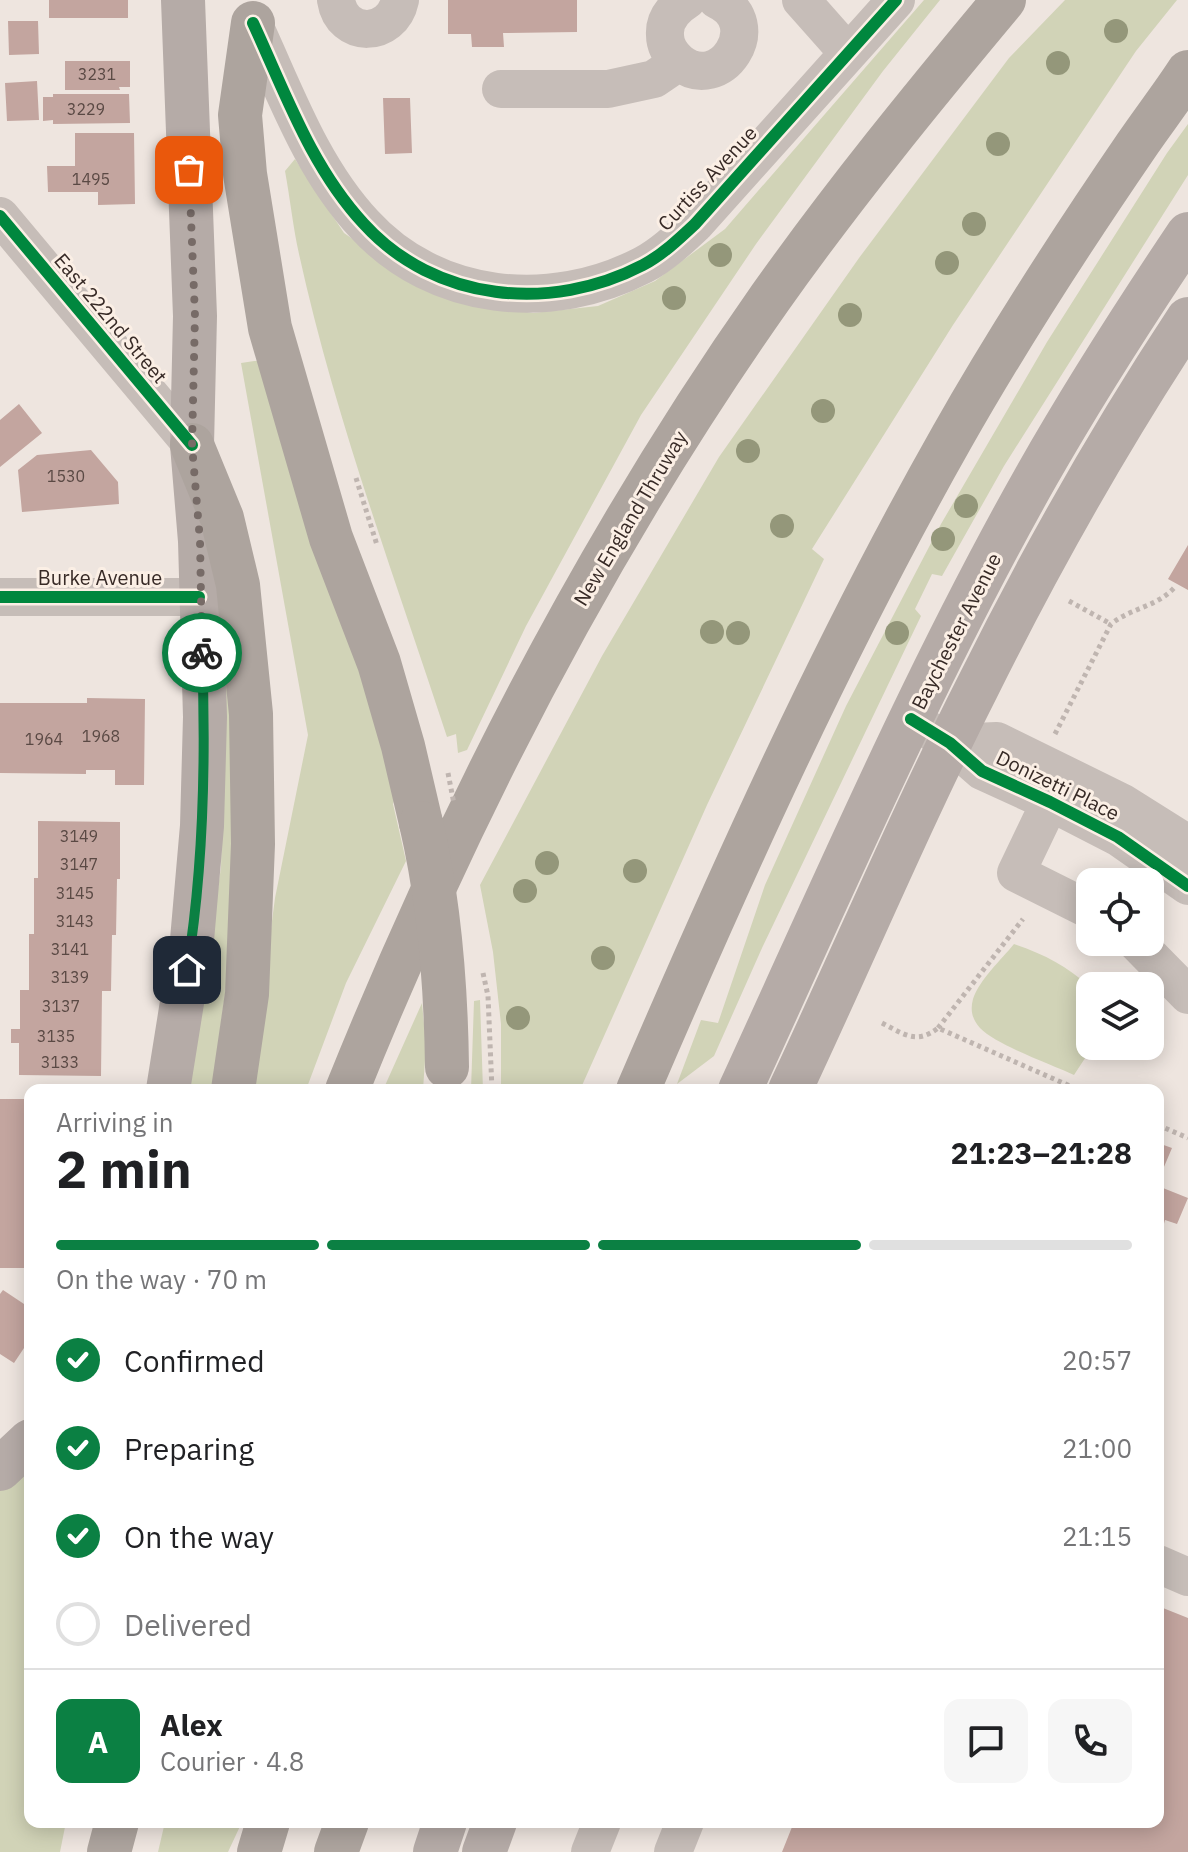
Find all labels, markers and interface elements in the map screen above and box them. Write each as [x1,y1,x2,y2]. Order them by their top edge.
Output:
house number: 3231 [78,64,116,84]
house number: 3229 [67,99,105,119]
street label: Curtiss Avenue [651,120,763,236]
pin [155,136,223,204]
icon: bag [167,148,211,192]
house number: 1495 [72,169,110,189]
street label: East 222nd Street [49,247,173,389]
street label: New England Thruway [567,425,693,611]
house number: 1530 [47,466,85,486]
street label: Baychester Avenue [905,548,1007,714]
street label: Burke Avenue [38,564,162,591]
courier [162,613,242,693]
icon: bike [180,631,224,675]
house number: 1968 [82,726,120,746]
house number: 1964 [25,729,63,749]
street label: Donizetti Place [992,744,1124,826]
house number: 3149 [60,826,98,846]
house number: 3147 [60,854,98,874]
map controls [1076,868,1164,1060]
button: locate [1076,868,1164,956]
house number: 3145 [56,883,94,903]
house number: 3143 [56,911,94,931]
pin [153,936,221,1004]
house number: 3141 [51,939,89,959]
icon: home [165,948,209,992]
house number: 3139 [51,967,89,987]
button: layers [1076,972,1164,1060]
house number: 3137 [42,996,80,1016]
house number: 3135 [37,1026,75,1046]
house number: 3133 [41,1052,79,1072]
text: Arriving in [56,1105,173,1139]
text: 21:23–21:28 [951,1133,1132,1172]
text: 2 min [56,1135,192,1202]
text: On the way · 70 m [56,1262,267,1296]
icon: check [56,1338,100,1382]
text: Confirmed [124,1341,265,1380]
text: 20:57 [1062,1343,1132,1377]
icon: check [56,1426,100,1470]
text: Preparing [124,1429,254,1468]
text: 21:00 [1062,1431,1132,1465]
icon: check [56,1514,100,1558]
text: On the way [124,1517,274,1556]
text: 21:15 [1062,1519,1132,1553]
text: Delivered [124,1605,252,1644]
button: chat [944,1699,1028,1783]
button: phone [1048,1699,1132,1783]
text: Alex [160,1705,223,1744]
text: A [88,1722,108,1761]
text: Courier · 4.8 [160,1744,304,1778]

